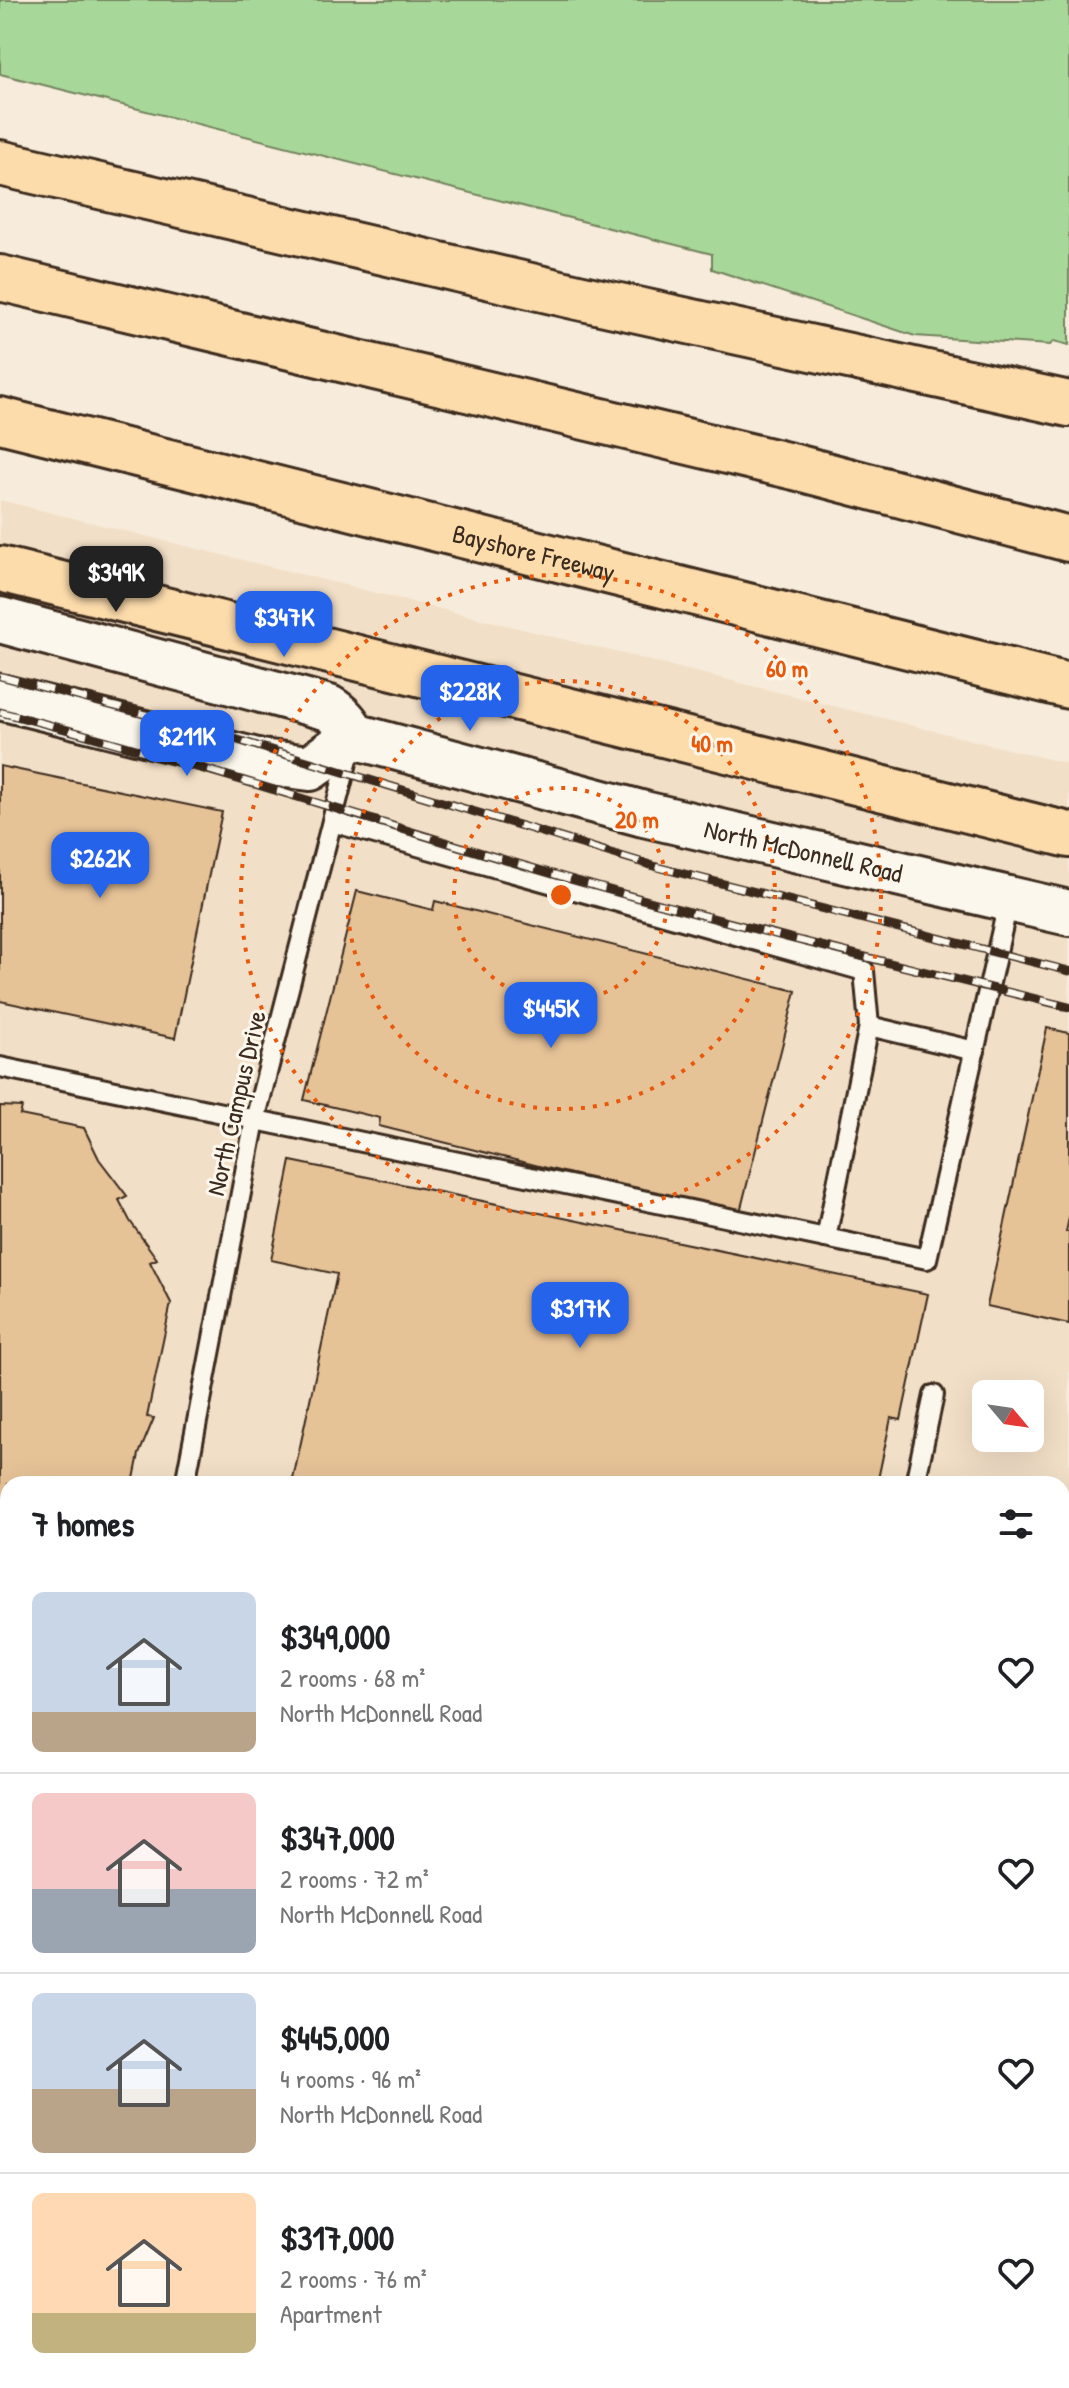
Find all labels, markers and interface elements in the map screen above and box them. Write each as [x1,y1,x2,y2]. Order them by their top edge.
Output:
street label: Bayshore Freeway [449,515,619,589]
pin: $349K [60,546,172,614]
text: $349K [87,554,145,589]
pin: $347K [228,591,340,659]
text: $347K [253,599,315,634]
text: 60 m [766,652,808,684]
pin: $228K [414,665,526,733]
text: $228K [439,673,501,708]
pin: $211K [131,710,243,778]
text: $211K [158,718,216,753]
text: 40 m [691,727,733,759]
text: 20 m [615,803,659,835]
street label: North McDonnell Road [701,811,906,891]
pin: $262K [44,832,156,900]
text: $262K [69,840,131,875]
centre of rings [547,881,575,909]
pin: $445K [495,982,607,1050]
text: $445K [522,990,580,1025]
street label: North Campus Drive [197,1007,274,1199]
pin: $317K [524,1282,636,1350]
text: $317K [550,1290,610,1325]
north arrow [972,1380,1044,1452]
map controls [972,1380,1044,1452]
text: 7 homes [32,1501,134,1547]
icon: filters [994,1502,1038,1546]
text: $349,000 [280,1614,390,1660]
icon: home [96,1624,192,1720]
icon: heart [994,1650,1038,1694]
text: 2 rooms · 68 m² [280,1660,425,1695]
text: North McDonnell Road [280,1695,482,1730]
text: $347,000 [280,1815,395,1861]
icon: home [96,1825,192,1921]
icon: heart [994,1851,1038,1895]
text: 2 rooms · 72 m² [280,1861,429,1896]
text: North McDonnell Road [280,1896,482,1931]
text: $445,000 [280,2015,390,2061]
icon: home [96,2025,192,2121]
icon: heart [994,2051,1038,2095]
text: 4 rooms · 96 m² [280,2061,421,2096]
text: North McDonnell Road [280,2096,482,2131]
text: $317,000 [280,2215,394,2261]
icon: home [96,2225,192,2321]
icon: heart [994,2251,1038,2295]
text: 2 rooms · 76 m² [280,2261,427,2296]
text: Apartment [280,2296,382,2331]

